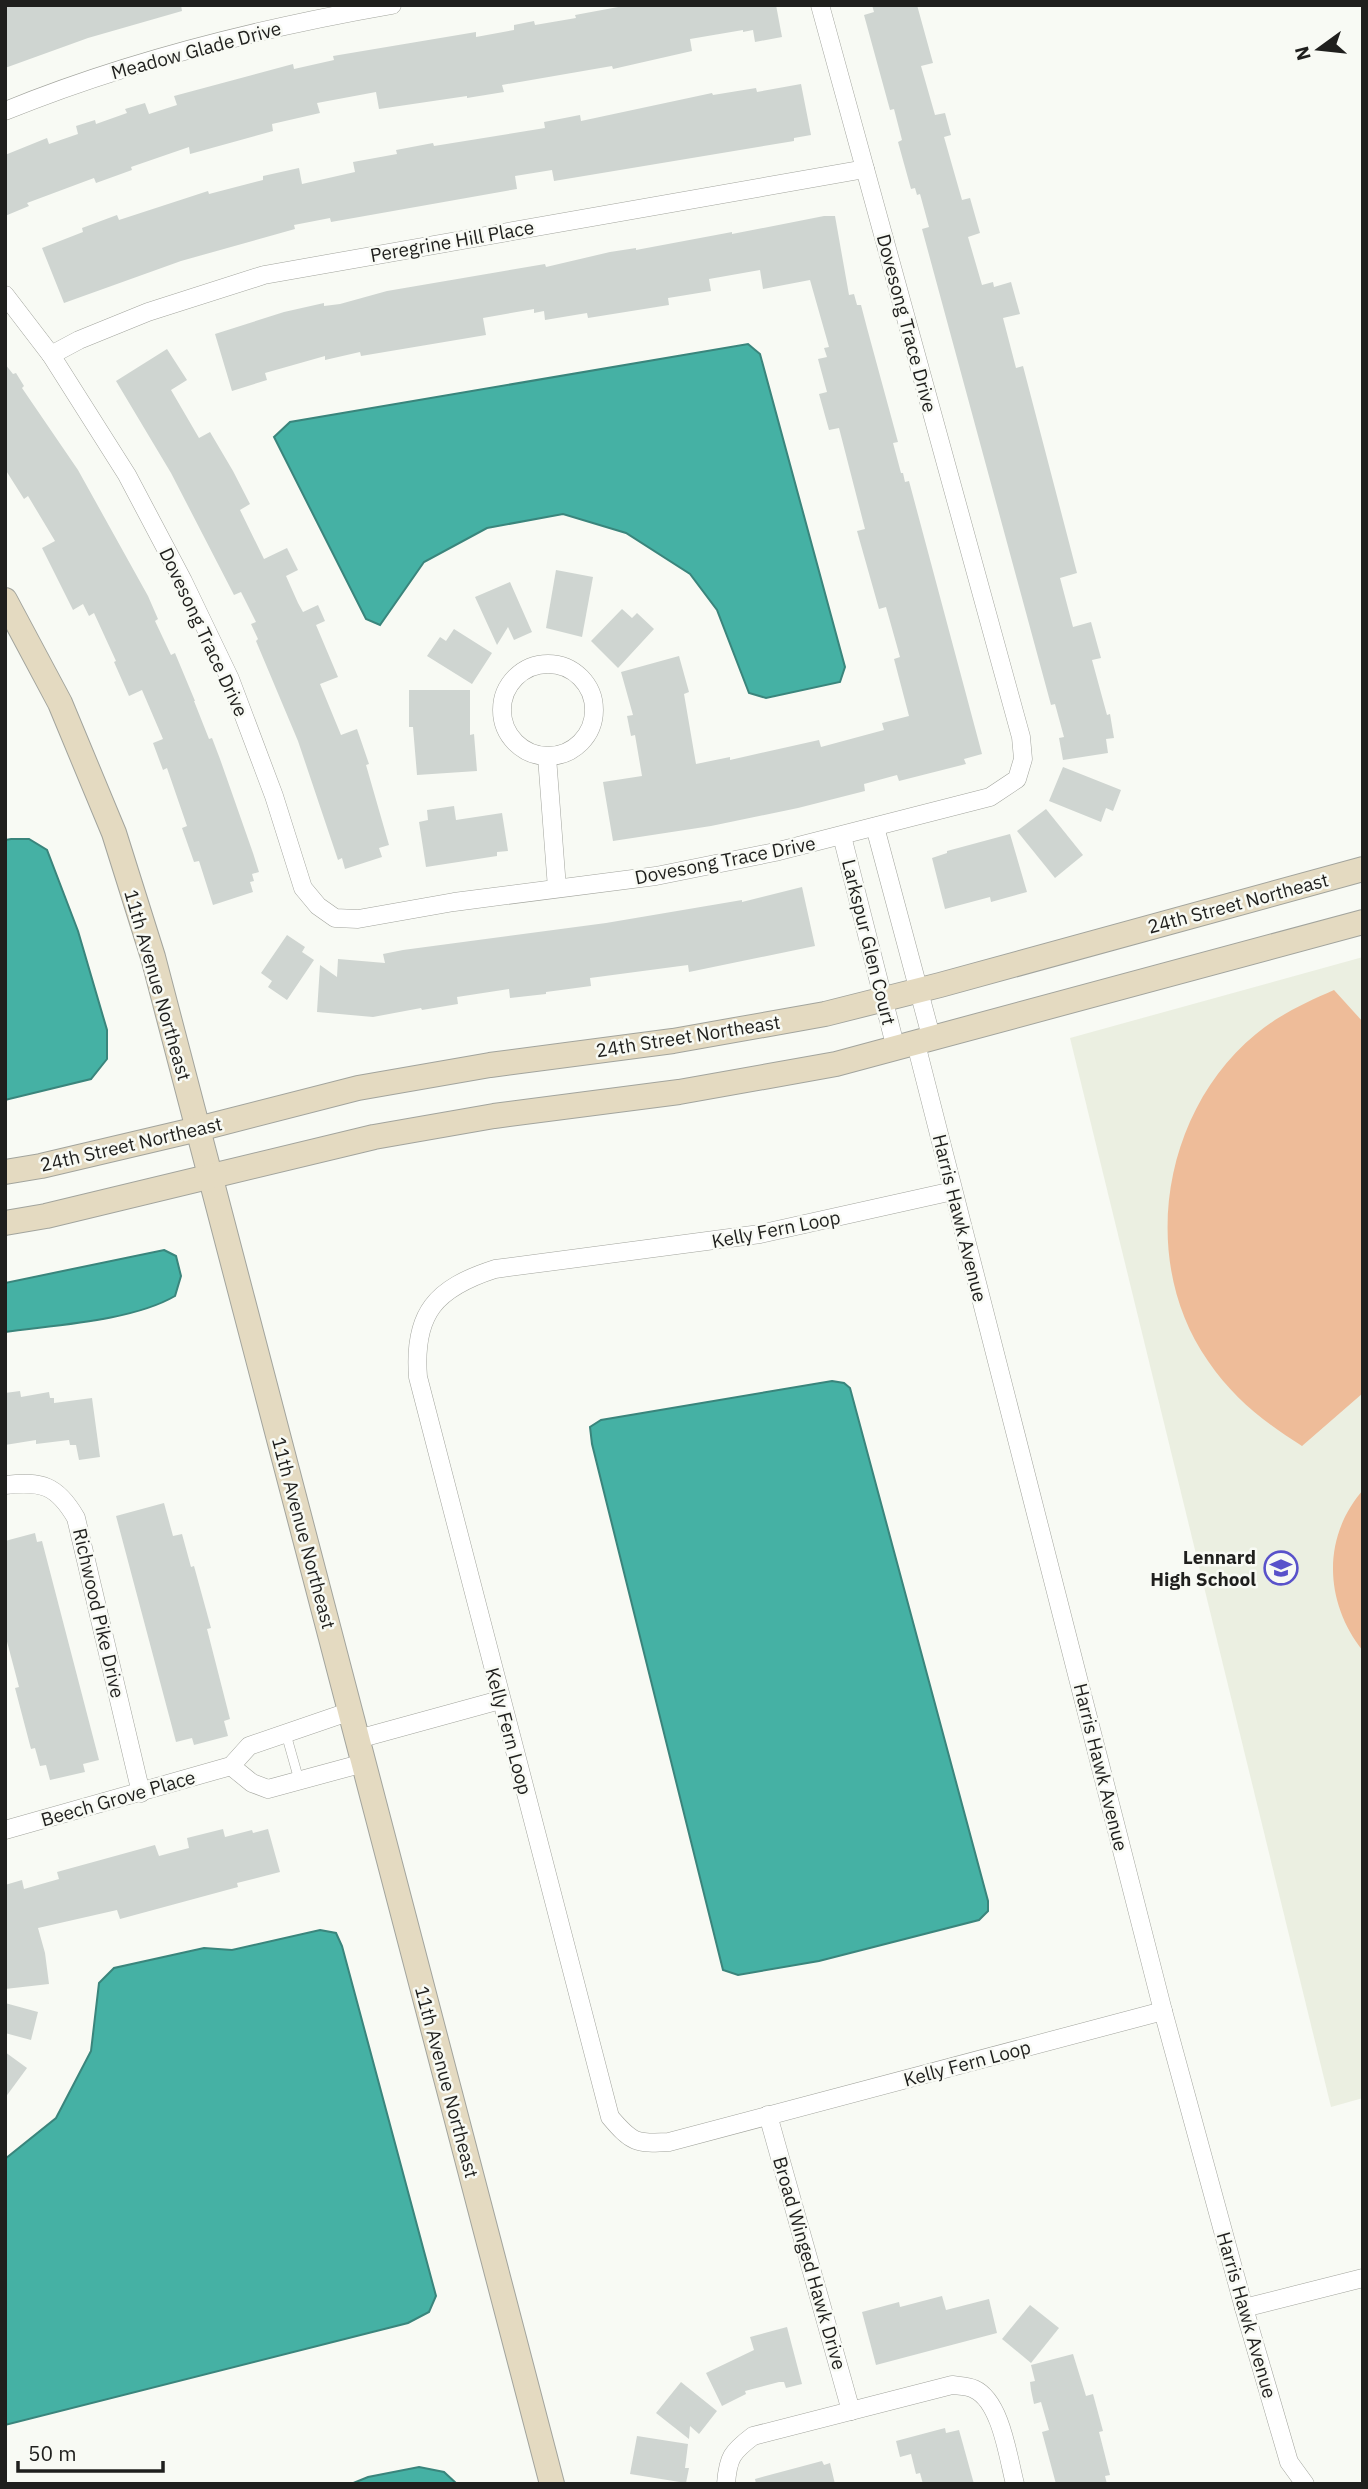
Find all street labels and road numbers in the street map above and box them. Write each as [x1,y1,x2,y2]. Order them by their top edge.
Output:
street label: Meadow Glade Drive [108,16,284,84]
street label: Peregrine Hill Place [368,215,536,267]
street label: Dovesong Trace Drive [872,231,942,415]
street label: Dovesong Trace Drive [154,544,254,720]
street label: Dovesong Trace Drive [633,831,817,889]
street label: Larkspur Glen Court [837,857,901,1027]
street label: 24th Street Northeast [1145,867,1331,939]
street label: 11th Avenue Northeast [119,887,197,1083]
street label: 24th Street Northeast [594,1010,782,1062]
street label: 24th Street Northeast [38,1111,224,1177]
street label: Harris Hawk Avenue [928,1132,992,1304]
street label: Kelly Fern Loop [710,1205,842,1253]
street label: 11th Avenue Northeast [267,1434,341,1632]
street label: Richwood Pike Drive [68,1526,130,1700]
street label: Kelly Fern Loop [481,1665,537,1797]
street label: Harris Hawk Avenue [1069,1681,1133,1853]
street label: Beech Grove Place [38,1764,198,1832]
street label: 11th Avenue Northeast [410,1983,484,2181]
street label: Kelly Fern Loop [901,2035,1033,2091]
street label: Broad Winged Hawk Drive [768,2154,852,2372]
street label: Harris Hawk Avenue [1212,2229,1282,2401]

